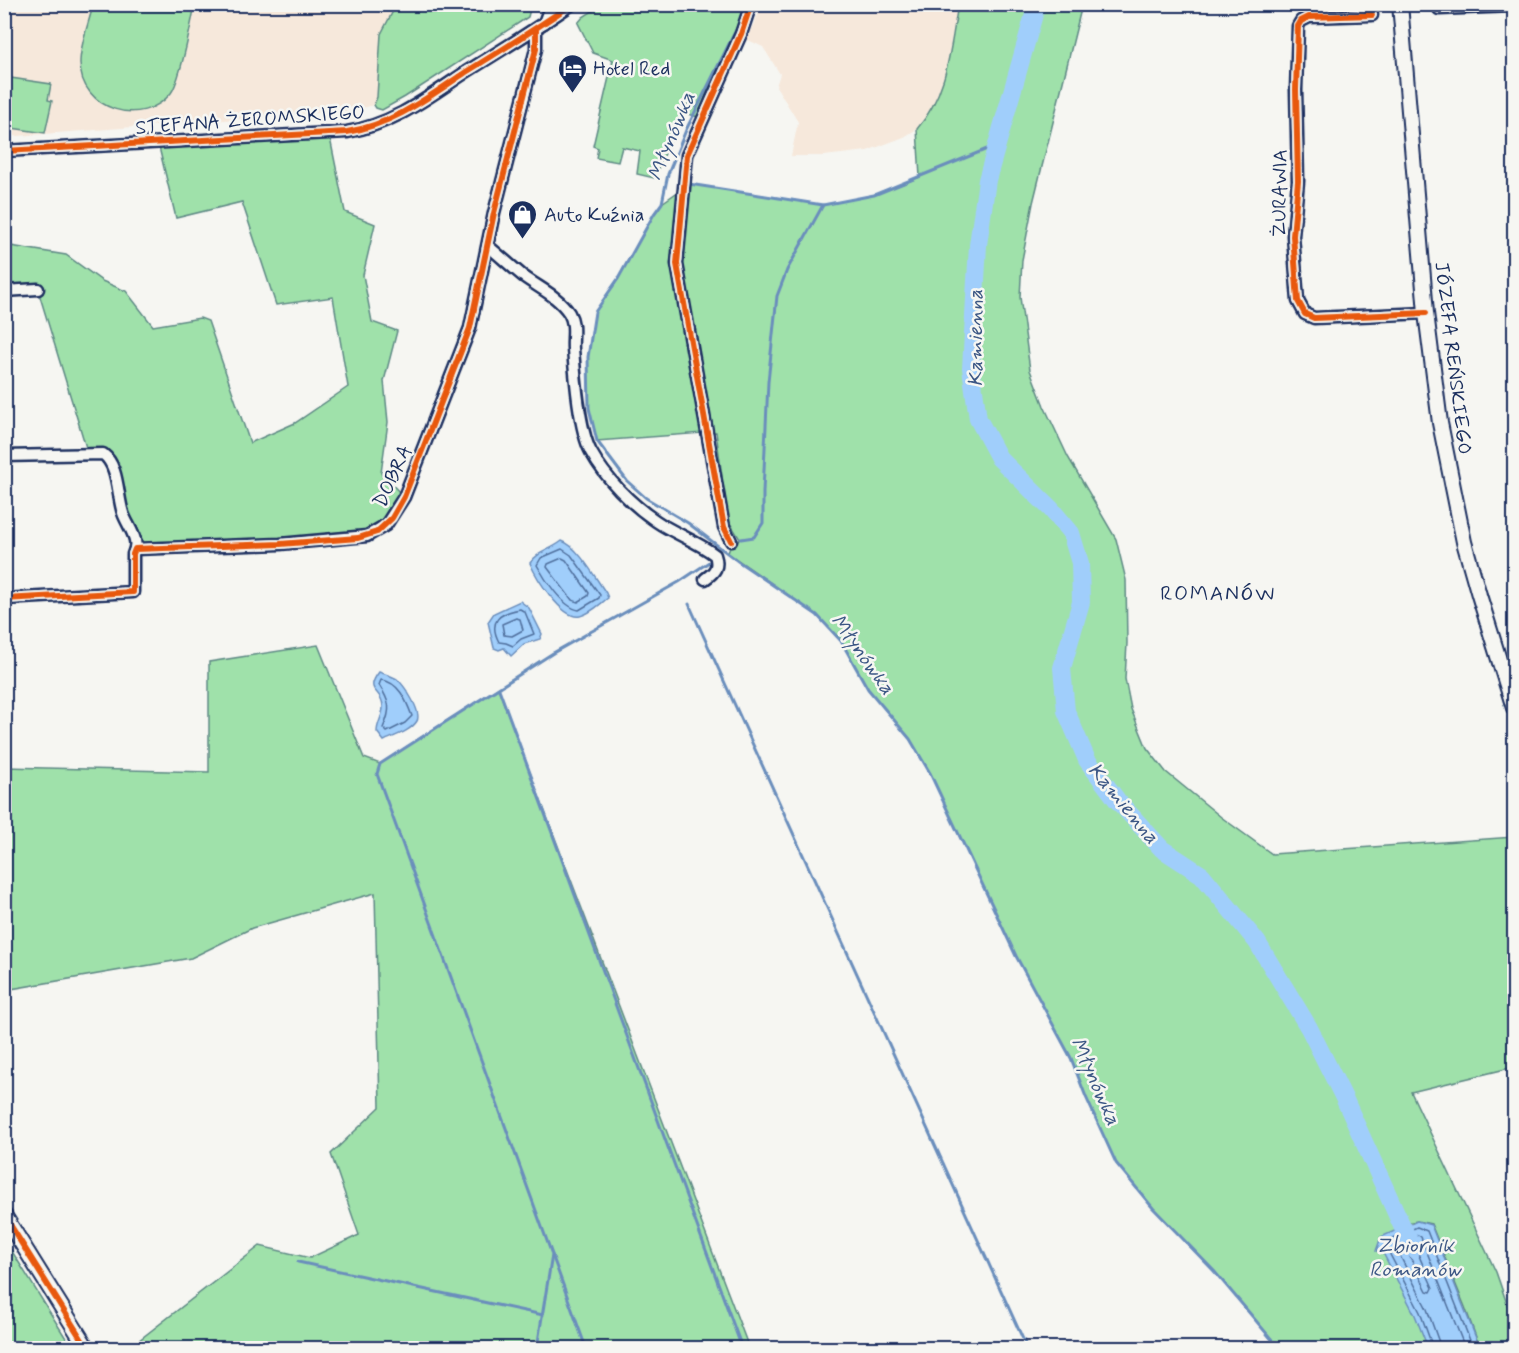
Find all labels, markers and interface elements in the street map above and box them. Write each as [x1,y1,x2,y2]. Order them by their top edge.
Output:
hotel icon: Hotel Red [556,52,588,94]
place label: Hotel Red [593,56,670,83]
water label: Młynówka [641,88,702,185]
street label: STEFANA ŻEROMSKIEGO [134,99,366,142]
street label: ŻURAWIA [1266,149,1295,237]
shop icon: Auto Kuźnia [507,198,539,240]
place label: Auto Kuźnia [544,202,645,229]
street label: JÓZEFA REŃSKIEGO [1427,260,1478,456]
water label: Kamienna [962,289,990,387]
street label: DOBRA [367,441,420,512]
district label: ROMANÓW [1160,580,1276,608]
water label: Młynówka [823,609,901,701]
water label: Kamienna [1081,757,1165,850]
water label: Młynówka [1063,1033,1127,1130]
water label: Zbiornik Romanów [1369,1232,1462,1284]

